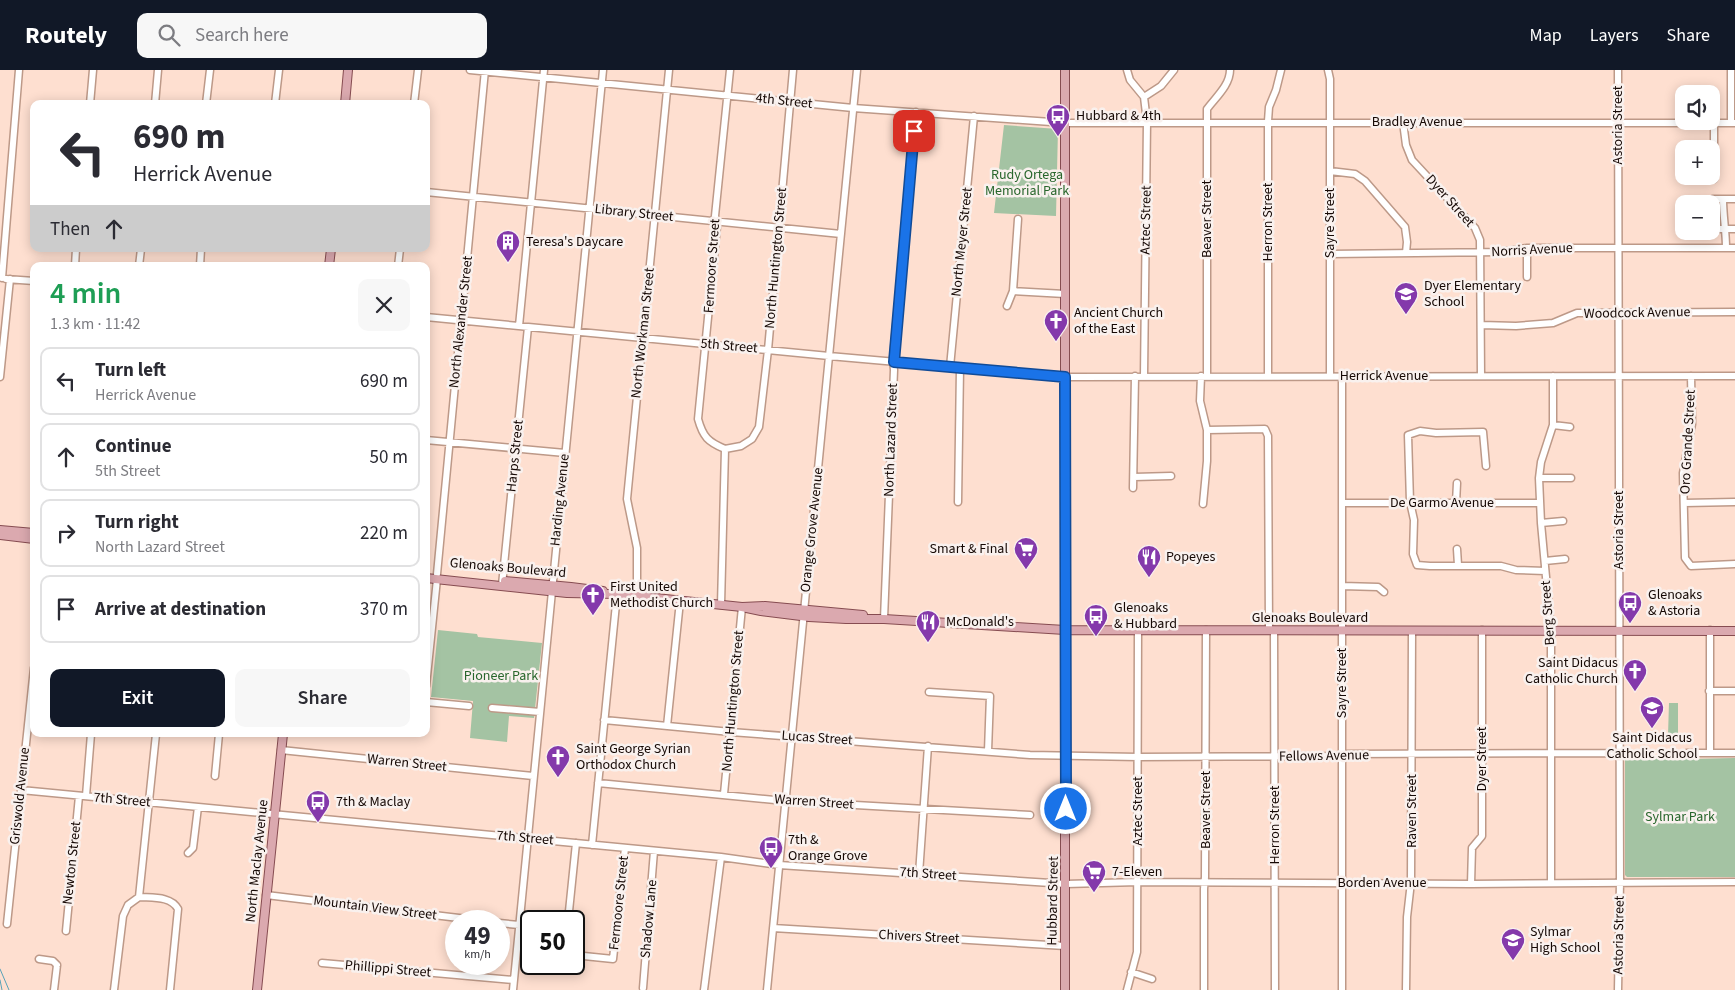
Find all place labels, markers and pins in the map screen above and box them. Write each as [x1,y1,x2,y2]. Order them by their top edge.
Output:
bus stop icon: Hubbard & 4th [1045,103,1071,137]
place label: Hubbard & 4th [1076,106,1161,126]
pin [893,110,935,152]
building icon: Teresa's Daycare [495,229,521,263]
place label: Teresa's Daycare [526,232,623,252]
place label: Dyer Elementary School [1424,276,1522,312]
school or university icon: Dyer Elementary School [1393,281,1419,315]
place label: Ancient Church of the East [1074,303,1163,339]
church icon: Ancient Church of the East [1043,308,1069,342]
supermarket icon: Smart & Final [1013,536,1039,570]
place label: Smart & Final [930,539,1008,559]
restaurant icon: Popeyes [1136,544,1162,578]
place label: Popeyes [1166,547,1215,567]
place label: First United Methodist Church [610,577,713,613]
church icon: First United Methodist Church [580,582,606,616]
place label: Glenoaks & Astoria [1648,585,1702,621]
bus stop icon: Glenoaks & Astoria [1617,590,1643,624]
place label: Glenoaks & Hubbard [1114,598,1177,634]
bus stop icon: Glenoaks & Hubbard [1083,603,1109,637]
restaurant icon: McDonald's [915,609,941,643]
place label: McDonald's [946,612,1014,632]
place label: Saint Didacus Catholic Church [1525,653,1618,689]
church icon: Saint Didacus Catholic Church [1622,658,1648,692]
school or university icon: Saint Didacus Catholic School [1639,695,1665,729]
place label: Saint Didacus Catholic School [1606,728,1698,764]
place label: Saint George Syrian Orthodox Church [576,739,691,775]
church icon: Saint George Syrian Orthodox Church [545,744,571,778]
bus stop icon: 7th & Maclay [305,789,331,823]
place label: 7th & Maclay [336,792,411,812]
place label: 7th & Orange Grove [788,830,868,866]
bus stop icon: 7th & Orange Grove [758,835,784,869]
supermarket icon: 7-Eleven [1081,859,1107,893]
place label: 7-Eleven [1112,862,1162,882]
place label: Sylmar High School [1530,922,1601,958]
school or university icon: Sylmar High School [1500,927,1526,961]

